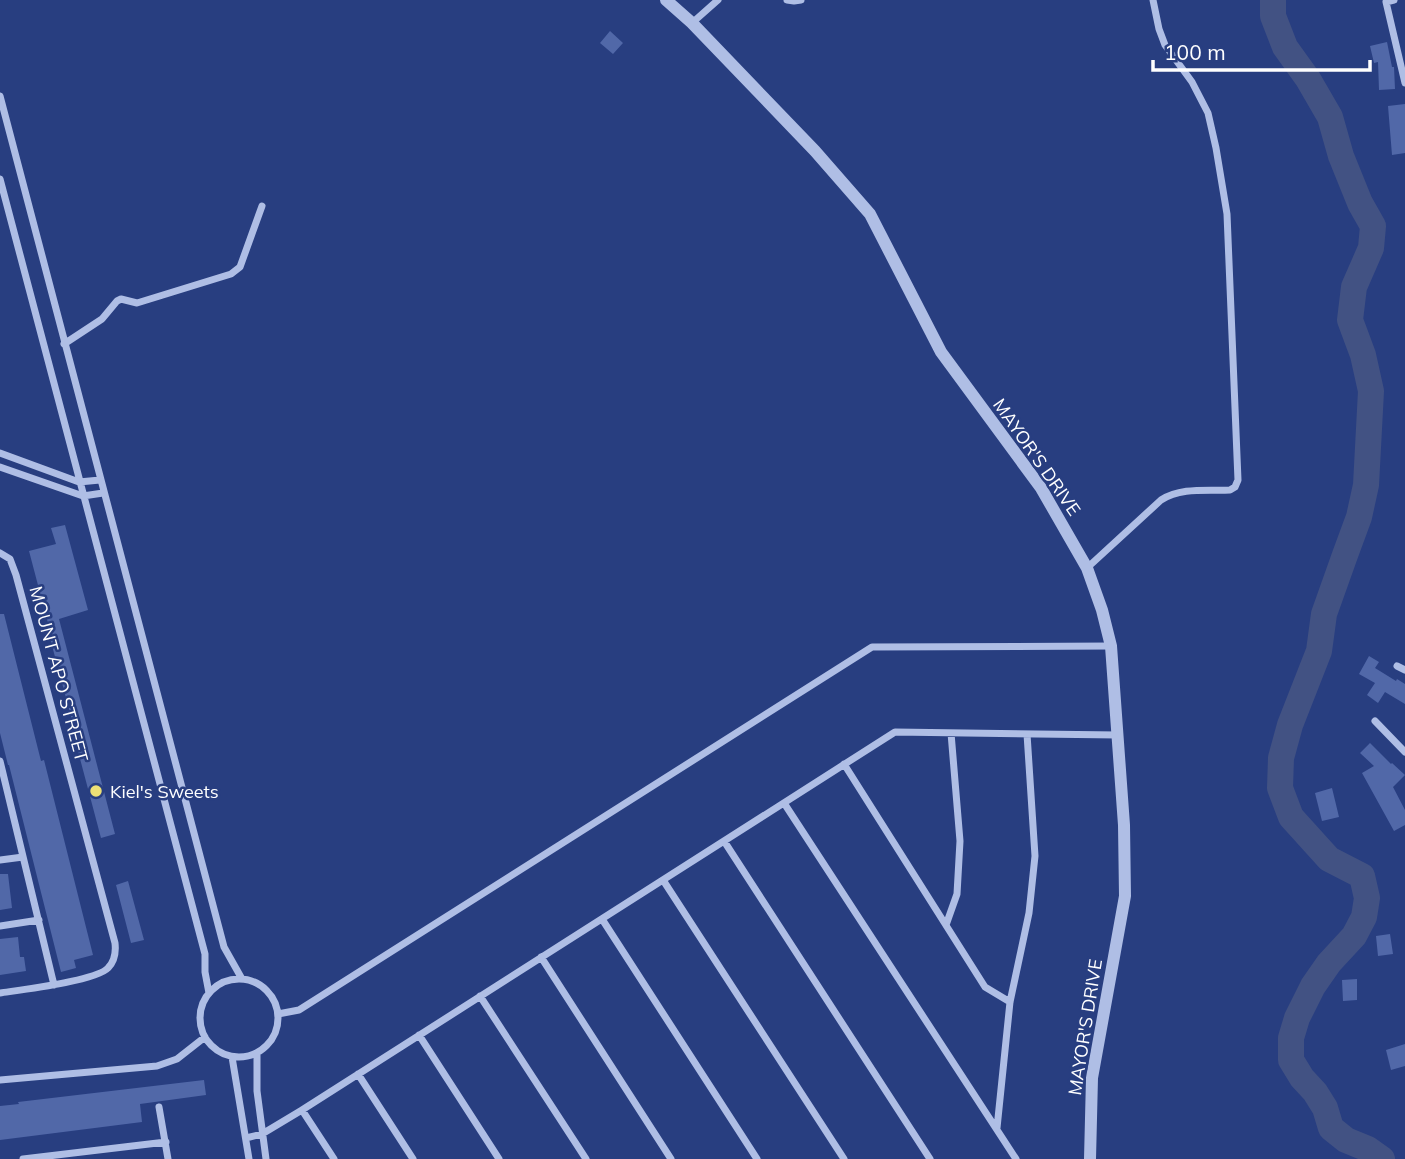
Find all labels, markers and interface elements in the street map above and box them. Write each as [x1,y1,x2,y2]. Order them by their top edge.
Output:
scale bar [1153,28,1370,72]
text: 100 m [1164,39,1226,65]
street label: MAYOR'S DRIVE [988,394,1086,520]
street label: MOUNT APO STREET [24,584,94,765]
place label: Kiel's Sweets [110,780,219,803]
marker: Kiel's Sweets [88,783,104,799]
street label: MAYOR'S DRIVE [1063,957,1107,1097]

